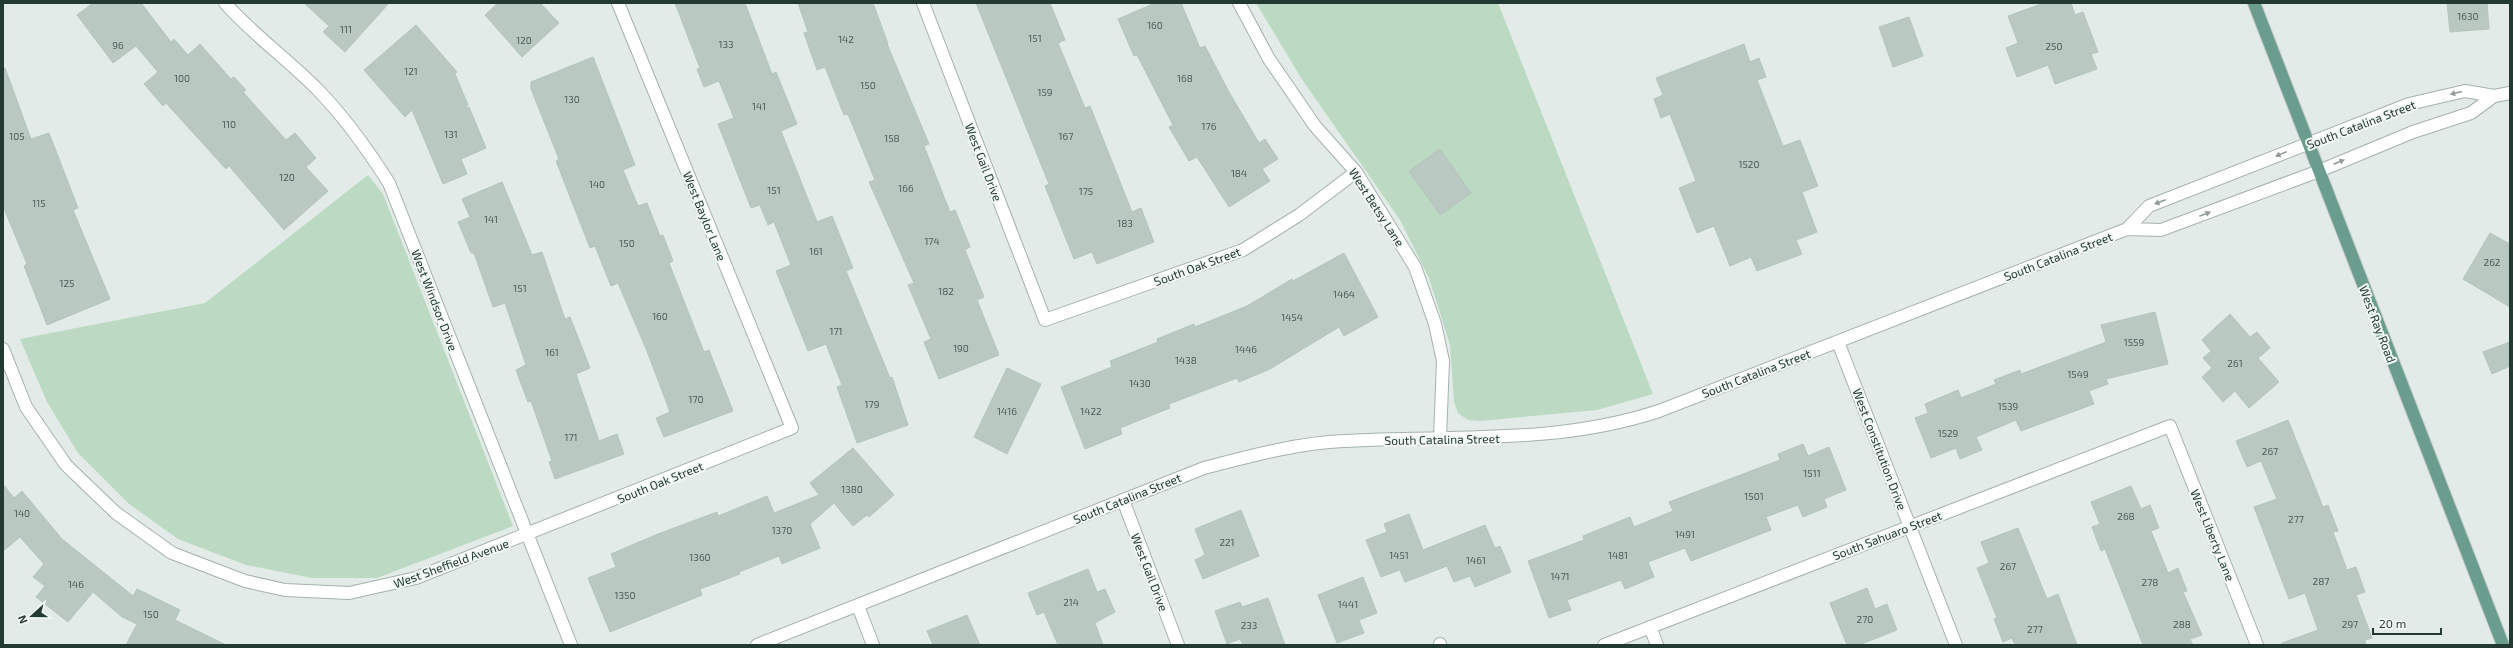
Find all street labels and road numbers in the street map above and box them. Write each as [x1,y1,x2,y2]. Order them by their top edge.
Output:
street label: South Catalina Street [2305,97,2418,151]
street label: West Gail Drive [963,121,1005,203]
street label: West Betsy Lane [1347,165,1407,249]
street label: West Baylor Lane [681,169,729,263]
street label: South Catalina Street [2002,229,2115,283]
street label: South Oak Street [1152,244,1243,288]
street label: West Windsor Drive [409,247,461,353]
street label: West Ray Road [2357,284,2399,364]
street label: South Catalina Street [1700,346,1813,400]
street label: West Constitution Drive [1850,386,1910,512]
street label: South Catalina Street [1384,431,1500,447]
street label: South Oak Street [615,458,705,506]
street label: South Catalina Street [1071,470,1183,526]
street label: West Liberty Lane [2188,487,2238,583]
street label: South Sahuaro Street [1830,508,1944,562]
street label: West Gail Drive [1129,531,1171,613]
street label: West Sheffield Avenue [391,536,511,590]

